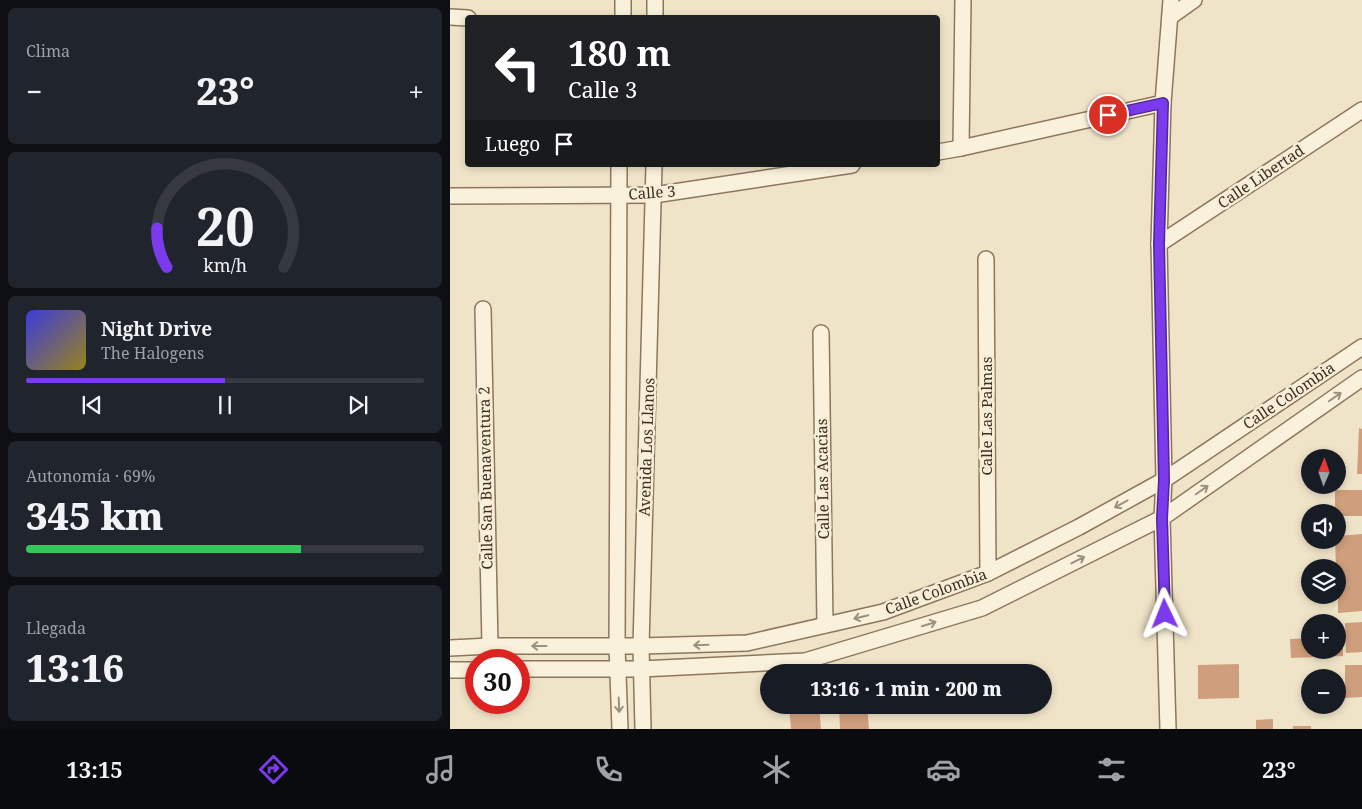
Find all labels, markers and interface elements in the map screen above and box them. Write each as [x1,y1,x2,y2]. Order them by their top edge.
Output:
text: 180 m [568,29,671,76]
icon: left [485,35,550,100]
text: Clima [26,40,70,62]
text: 23° [196,64,254,116]
text: − [26,72,42,110]
text: + [408,72,424,110]
text: Calle 3 [568,74,637,104]
pin [1087,94,1129,136]
icon: arrive [1094,101,1122,129]
icon: arrive [550,130,578,158]
text: Luego [485,131,540,157]
street label: Calle Libertad [1213,140,1308,212]
street label: Calle 3 [628,180,676,204]
text: 20 [196,190,254,261]
text: km/h [203,253,247,277]
text: Night Drive [101,316,212,342]
text: The Halogens [101,342,204,364]
street label: Calle Las Palmas [976,356,996,475]
street label: Calle Colombia [1239,357,1338,433]
street label: Avenida Los Llanos [634,377,658,517]
street label: Calle San Buenaventura 2 [473,386,497,570]
icon: previous [78,391,106,419]
icon: pause [211,391,239,419]
icon: next [344,391,372,419]
one-way arrow [1328,392,1342,402]
street label: Calle Las Acacias [811,418,833,540]
north arrow [1301,449,1346,494]
map controls [1301,449,1346,714]
text: Autonomía · 69% [26,465,155,487]
one-way arrow [1195,485,1209,495]
text: 345 km [26,489,164,541]
one-way arrow [1114,499,1129,509]
button: sound [1301,504,1346,549]
one-way arrow [1070,554,1085,564]
button: layers [1301,559,1346,604]
street label: Calle Colombia [882,563,989,619]
position arrow [1138,587,1190,639]
one-way arrow [853,613,869,622]
button: + [1301,614,1346,659]
text: Llegada [26,617,86,639]
one-way arrow [921,618,937,628]
one-way arrow [694,640,710,649]
text: 13:16 [26,641,124,693]
one-way arrow [531,641,548,651]
speed limit sign: 30 [465,649,530,714]
button: − [1301,669,1346,714]
text: 13:16 · 1 min · 200 m [810,676,1002,702]
one-way arrow [615,697,624,713]
icon: directions [256,752,291,787]
icon: music [423,752,458,787]
icon: phone [591,752,626,787]
icon: climate [759,752,794,787]
icon: car [926,752,961,787]
icon: filters [1094,752,1129,787]
text: 13:15 [66,754,123,784]
text: 23° [1262,754,1296,784]

